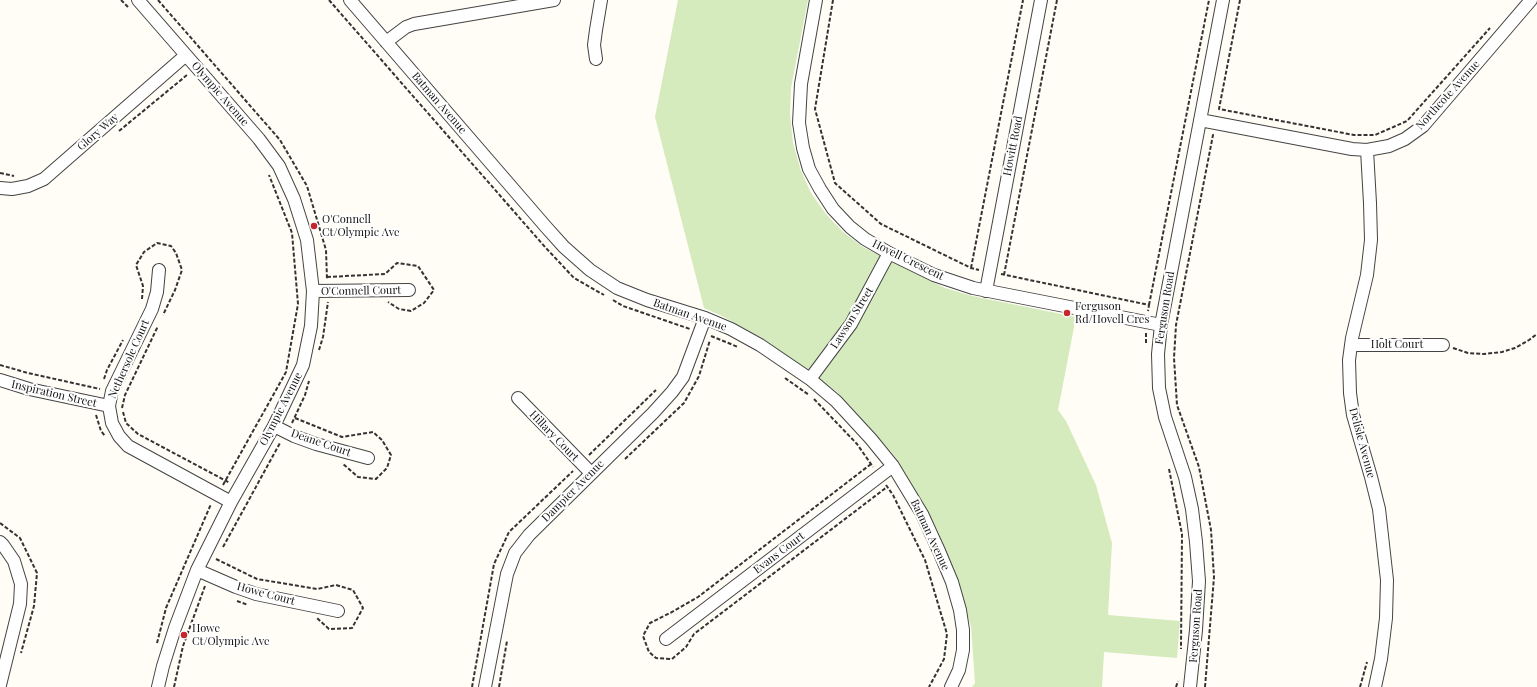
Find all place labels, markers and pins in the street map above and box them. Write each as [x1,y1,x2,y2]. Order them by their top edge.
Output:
place label: O'Connell Ct/Olympic Ave [322,213,400,239]
marker: O'Connell Ct/Olympic Ave [309,221,319,231]
place label: Ferguson Rd/Hovell Cres [1075,300,1149,326]
marker: Ferguson Rd/Hovell Cres [1062,308,1072,318]
place label: Howe Ct/Olympic Ave [192,622,270,648]
marker: Howe Ct/Olympic Ave [179,630,189,640]

